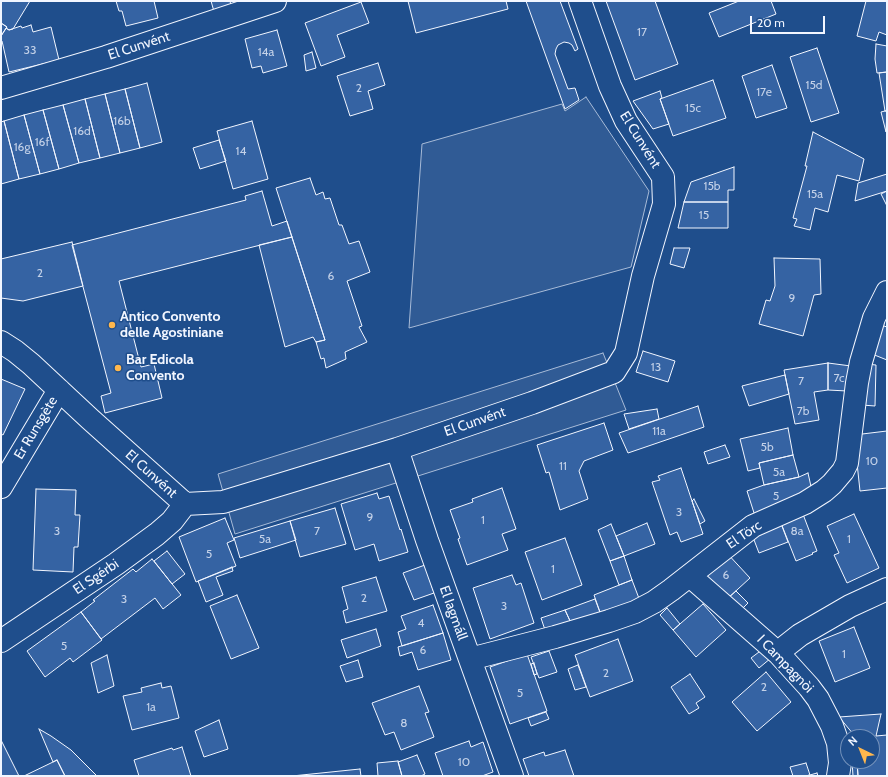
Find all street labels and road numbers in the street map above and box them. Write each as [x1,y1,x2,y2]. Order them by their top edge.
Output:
street label: El Cunvént [106,28,172,64]
street label: El Cunvént [616,108,664,172]
street label: Er Runsgète [11,393,61,463]
street label: El Cunvént [442,404,508,440]
street label: El Cunvént [122,446,180,502]
street label: El Törc [723,517,765,553]
street label: El Sgérbi [70,556,122,598]
street label: El Iagmáll [435,583,471,643]
street label: I Campagnòi [753,631,817,697]

